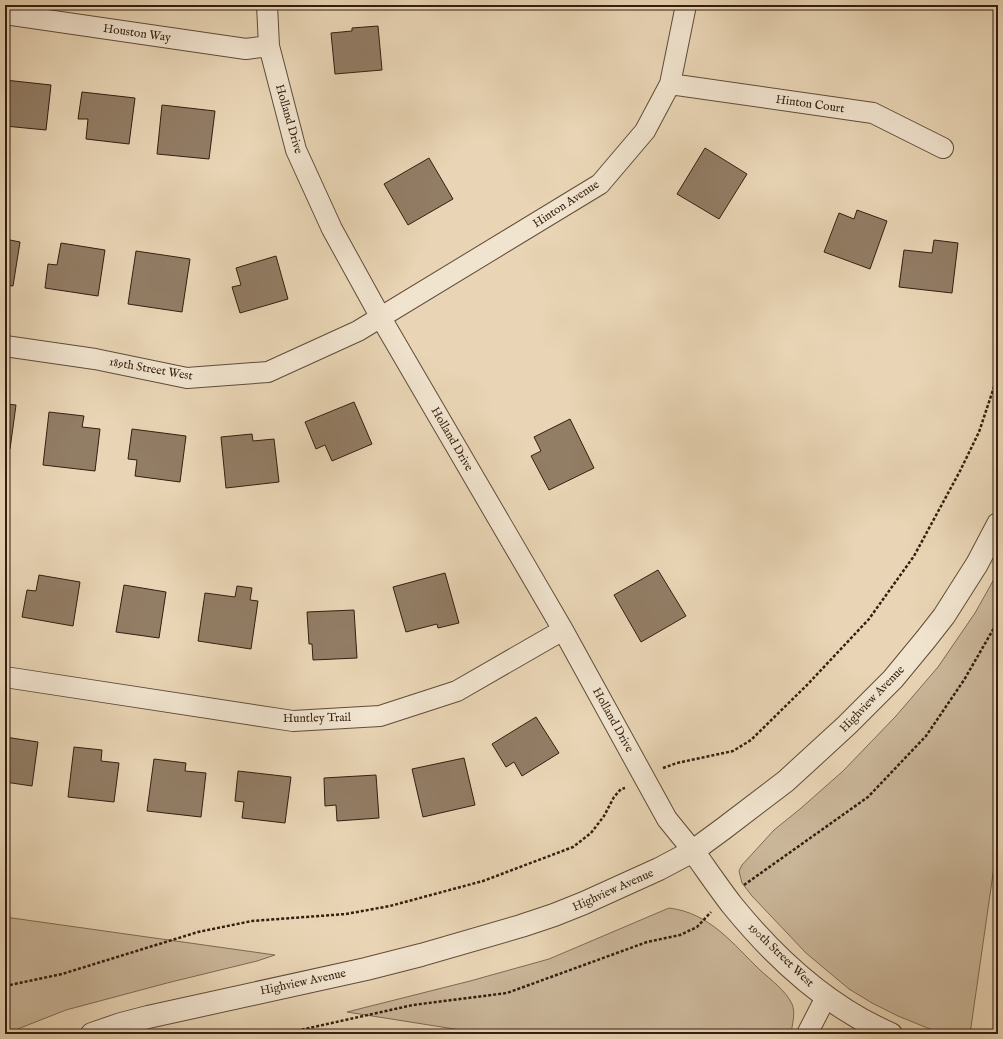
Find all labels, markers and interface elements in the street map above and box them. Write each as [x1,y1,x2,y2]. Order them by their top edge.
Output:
street label: Houston Way [102,21,172,45]
street label: Holland Drive [272,82,306,156]
street label: Hinton Court [775,92,845,116]
street label: Hinton Avenue [530,177,602,231]
street label: 189th Street West [108,354,194,384]
street label: Holland Drive [428,404,477,474]
street label: Highview Avenue [836,662,908,736]
street label: Holland Drive [589,685,637,755]
street label: Huntley Trail [283,710,352,726]
street label: Highview Avenue [570,865,656,915]
street label: 190th Street West [745,920,817,990]
street label: Highview Avenue [259,965,348,998]

